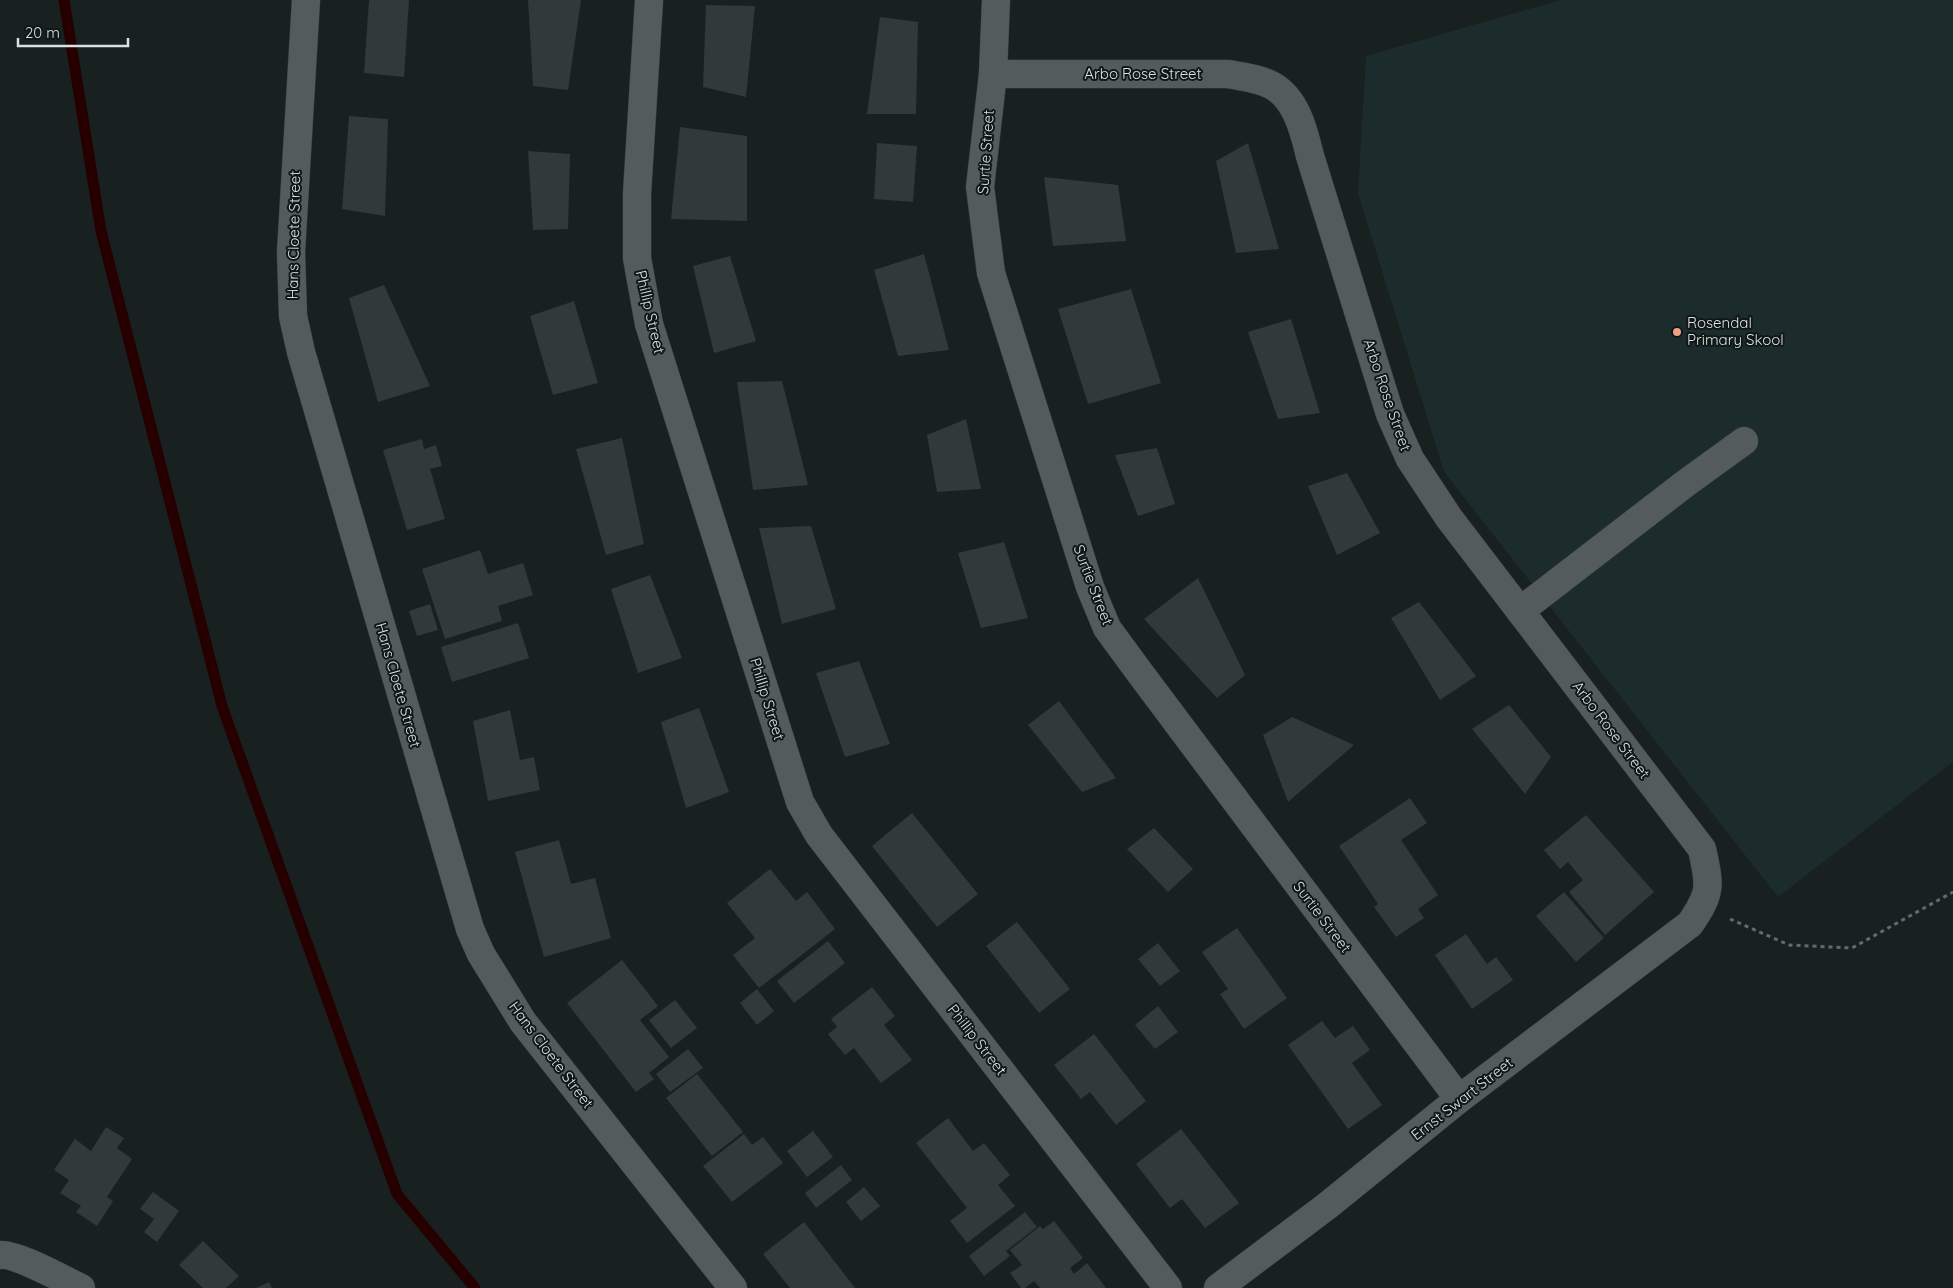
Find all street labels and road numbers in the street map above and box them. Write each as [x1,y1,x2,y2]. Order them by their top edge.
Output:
street label: Arbo Rose Street [1084,64,1202,83]
street label: Surtie Street [973,109,998,195]
street label: Hans Cloete Street [283,170,304,300]
street label: Phillip Street [632,268,669,355]
street label: Arbo Rose Street [1359,336,1416,453]
street label: Surtie Street [1069,542,1117,628]
street label: Hans Cloete Street [372,620,425,749]
street label: Phillip Street [746,655,789,742]
street label: Arbo Rose Street [1568,677,1654,782]
street label: Surtie Street [1289,877,1355,956]
street label: Hans Cloete Street [505,998,598,1112]
street label: Phillip Street [944,1000,1011,1079]
street label: Ernst Swart Street [1407,1053,1516,1144]

